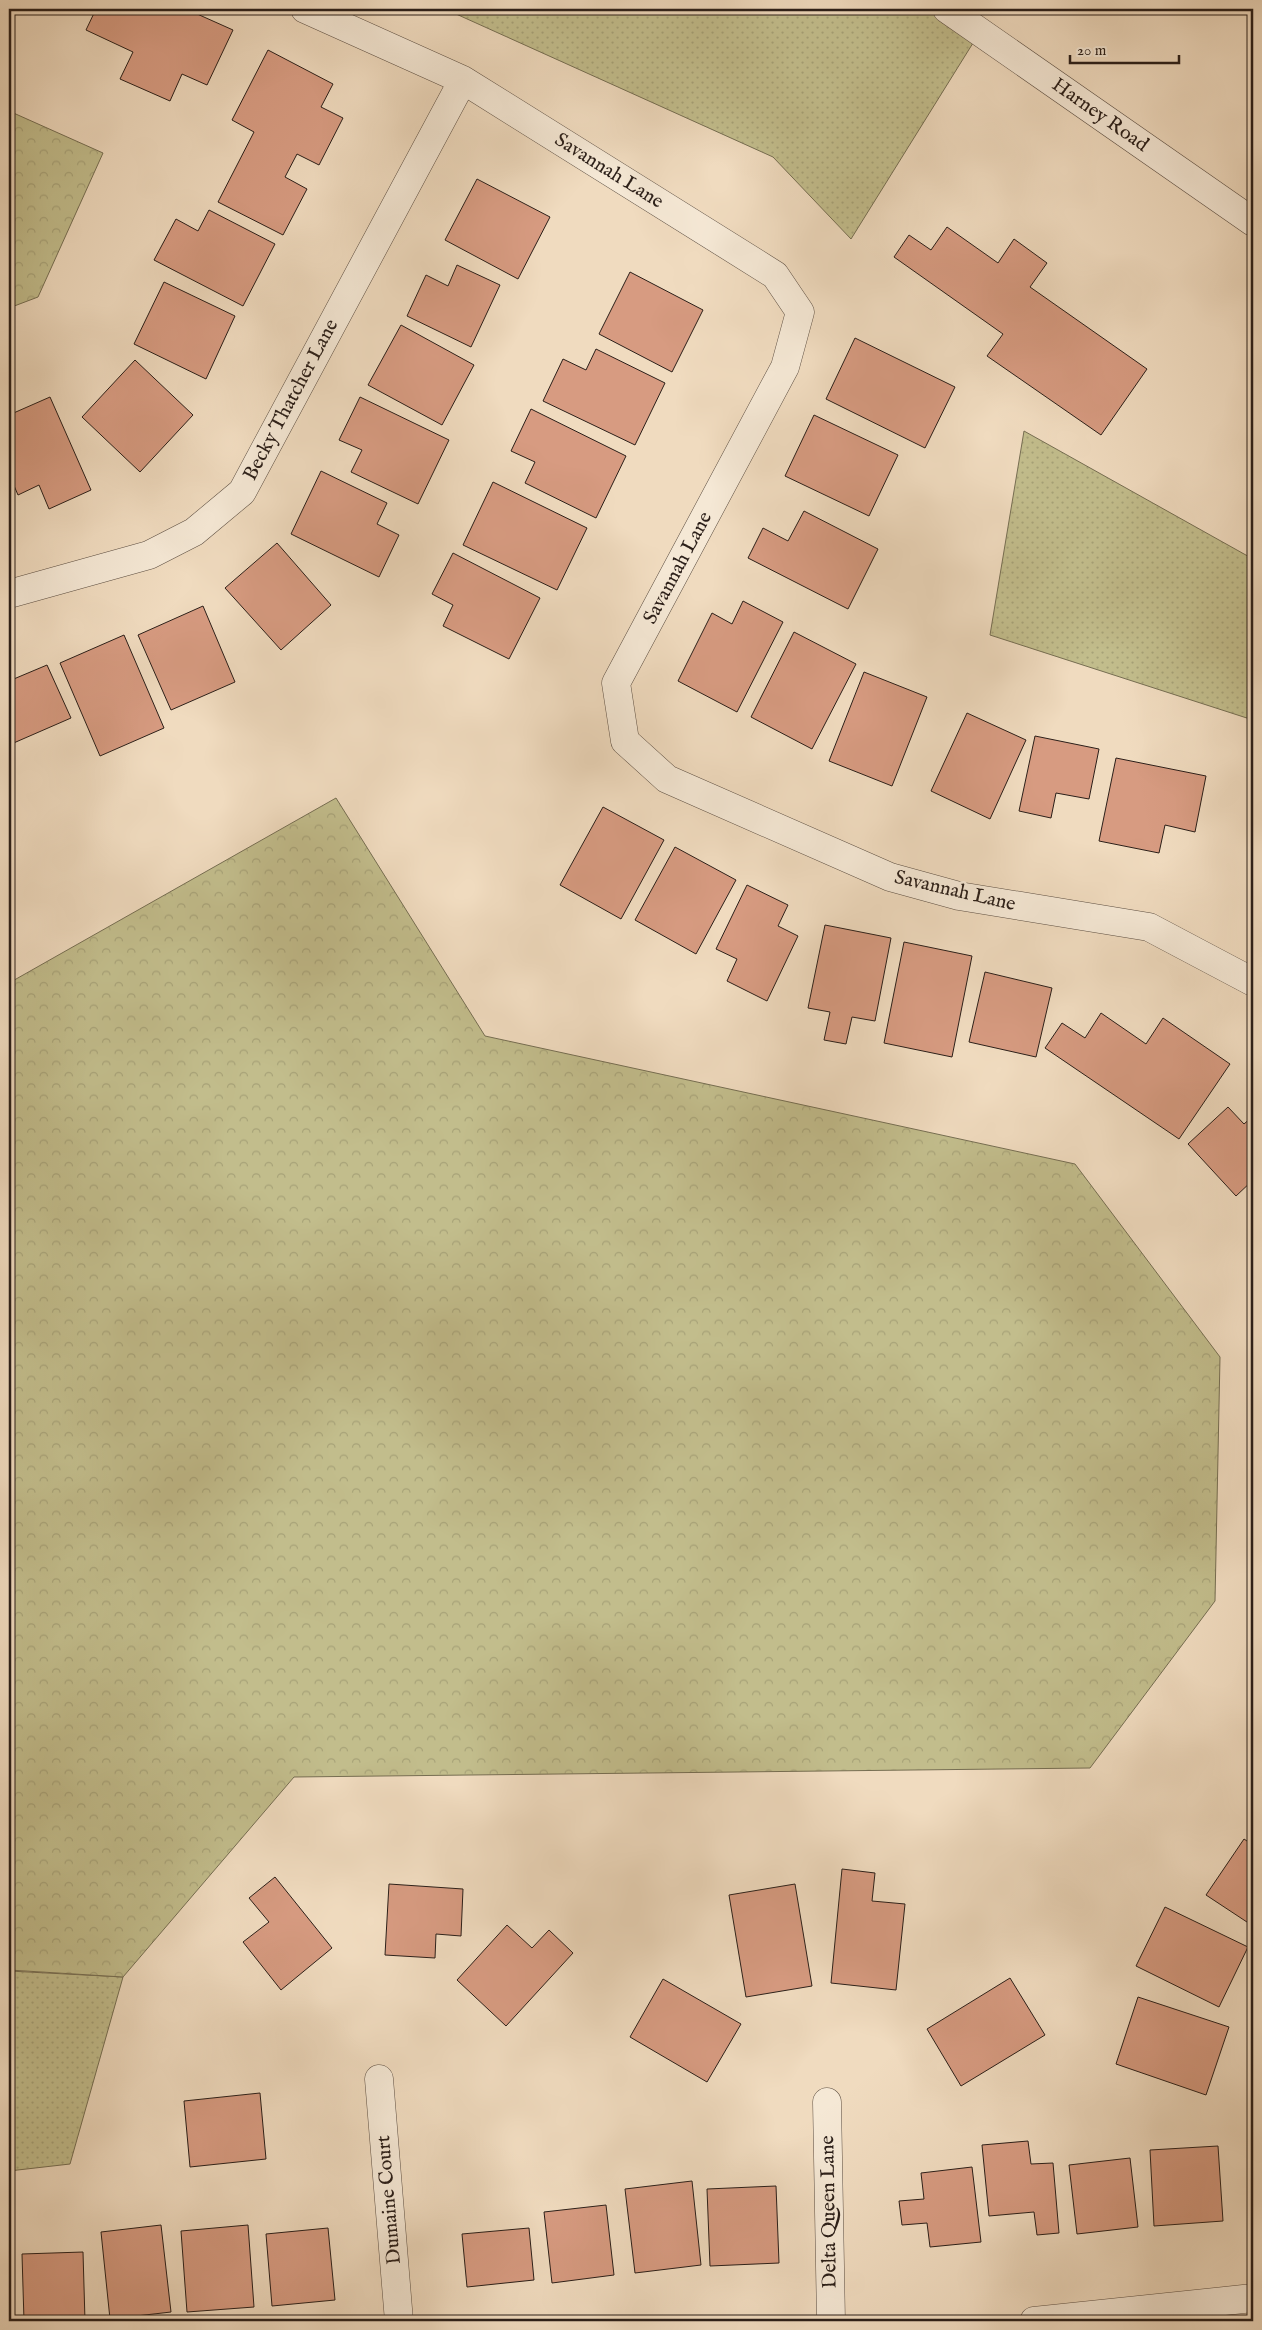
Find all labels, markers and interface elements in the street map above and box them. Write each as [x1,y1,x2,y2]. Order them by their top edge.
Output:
scale bar [1070,32,1178,64]
text: 20 m [1077,41,1107,60]
street label: Harney Road [1047,73,1153,158]
street label: Savannah Lane [550,128,668,214]
street label: Becky Thatcher Lane [238,315,344,485]
street label: Savannah Lane [638,507,718,629]
street label: Savannah Lane [892,865,1018,917]
street label: Dumaine Court [371,2134,407,2266]
street label: Delta Queen Lane [815,2135,843,2289]

